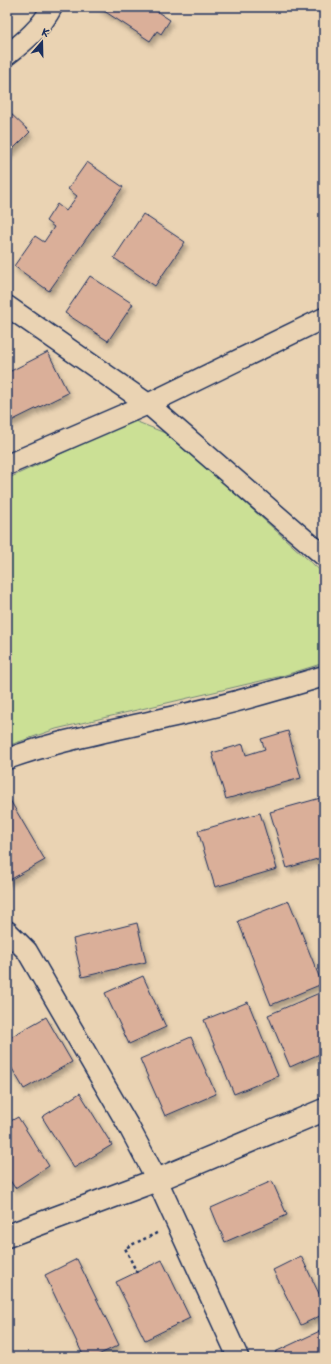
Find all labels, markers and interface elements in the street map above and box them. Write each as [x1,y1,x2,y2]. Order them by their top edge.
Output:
north arrow [22,22,62,62]
text: K [40,24,52,40]

